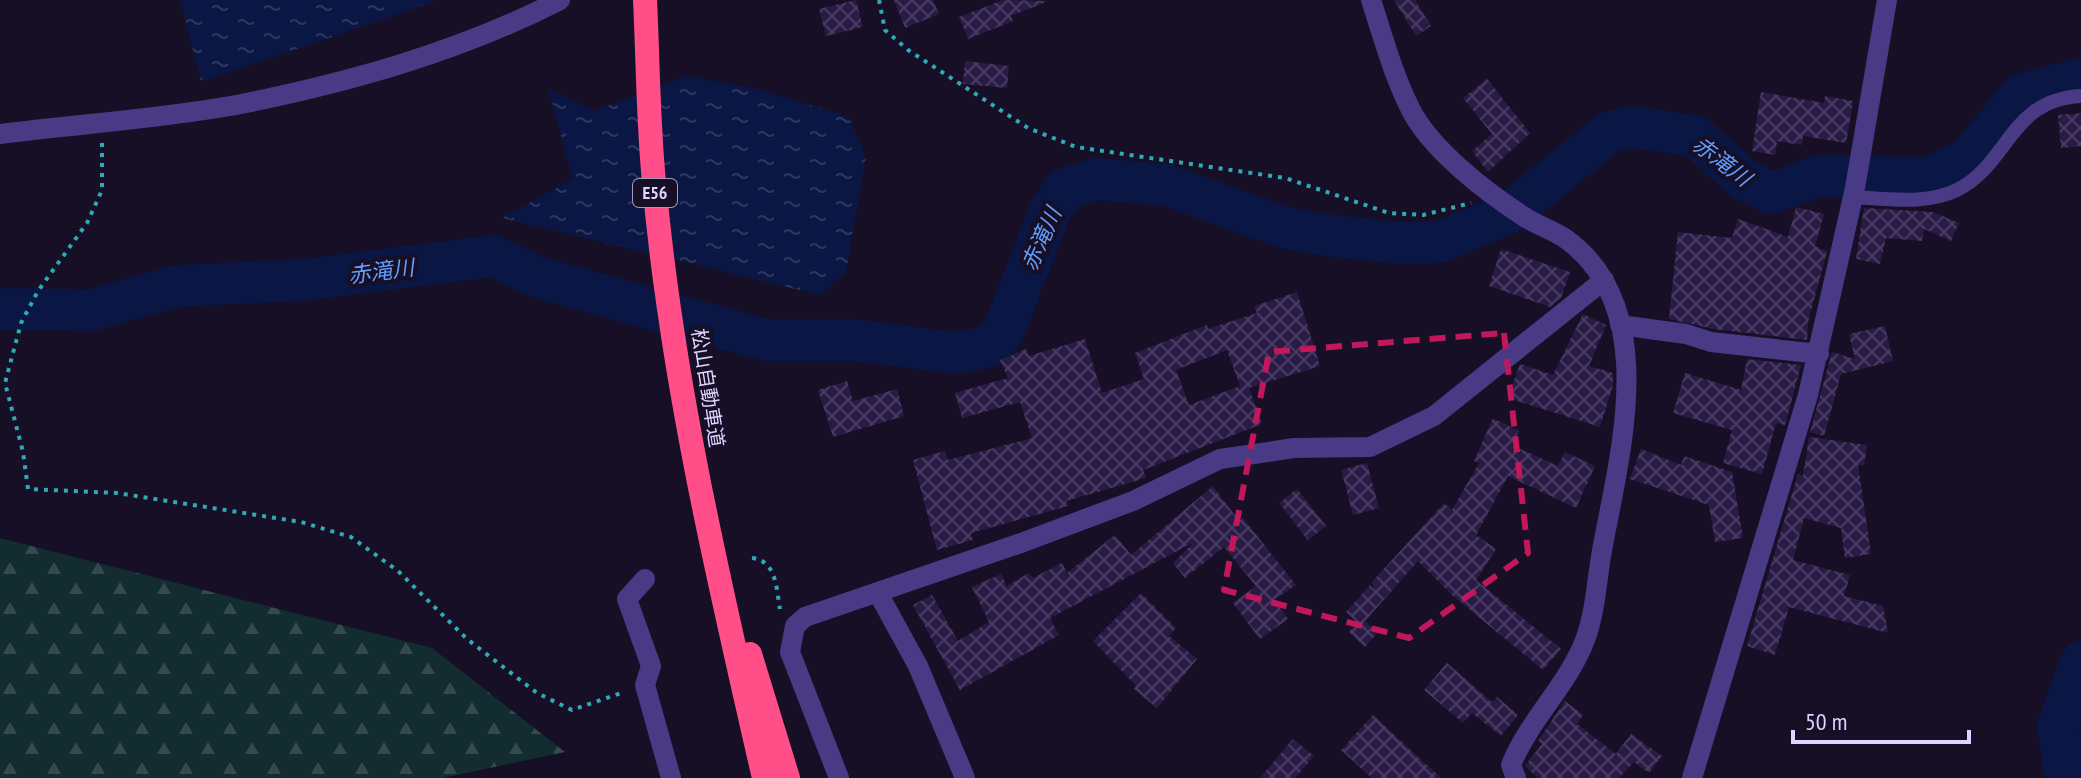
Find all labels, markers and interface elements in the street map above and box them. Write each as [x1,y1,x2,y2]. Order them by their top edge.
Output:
water label: 赤滝川 [1687,130,1758,193]
road number: E56 [633,179,677,207]
water label: 赤滝川 [1015,201,1068,275]
water label: 赤滝川 [347,253,417,289]
street label: 松山自動車道 [686,327,730,449]
scale bar [1793,694,1969,744]
text: 50 m [1805,706,1847,737]

